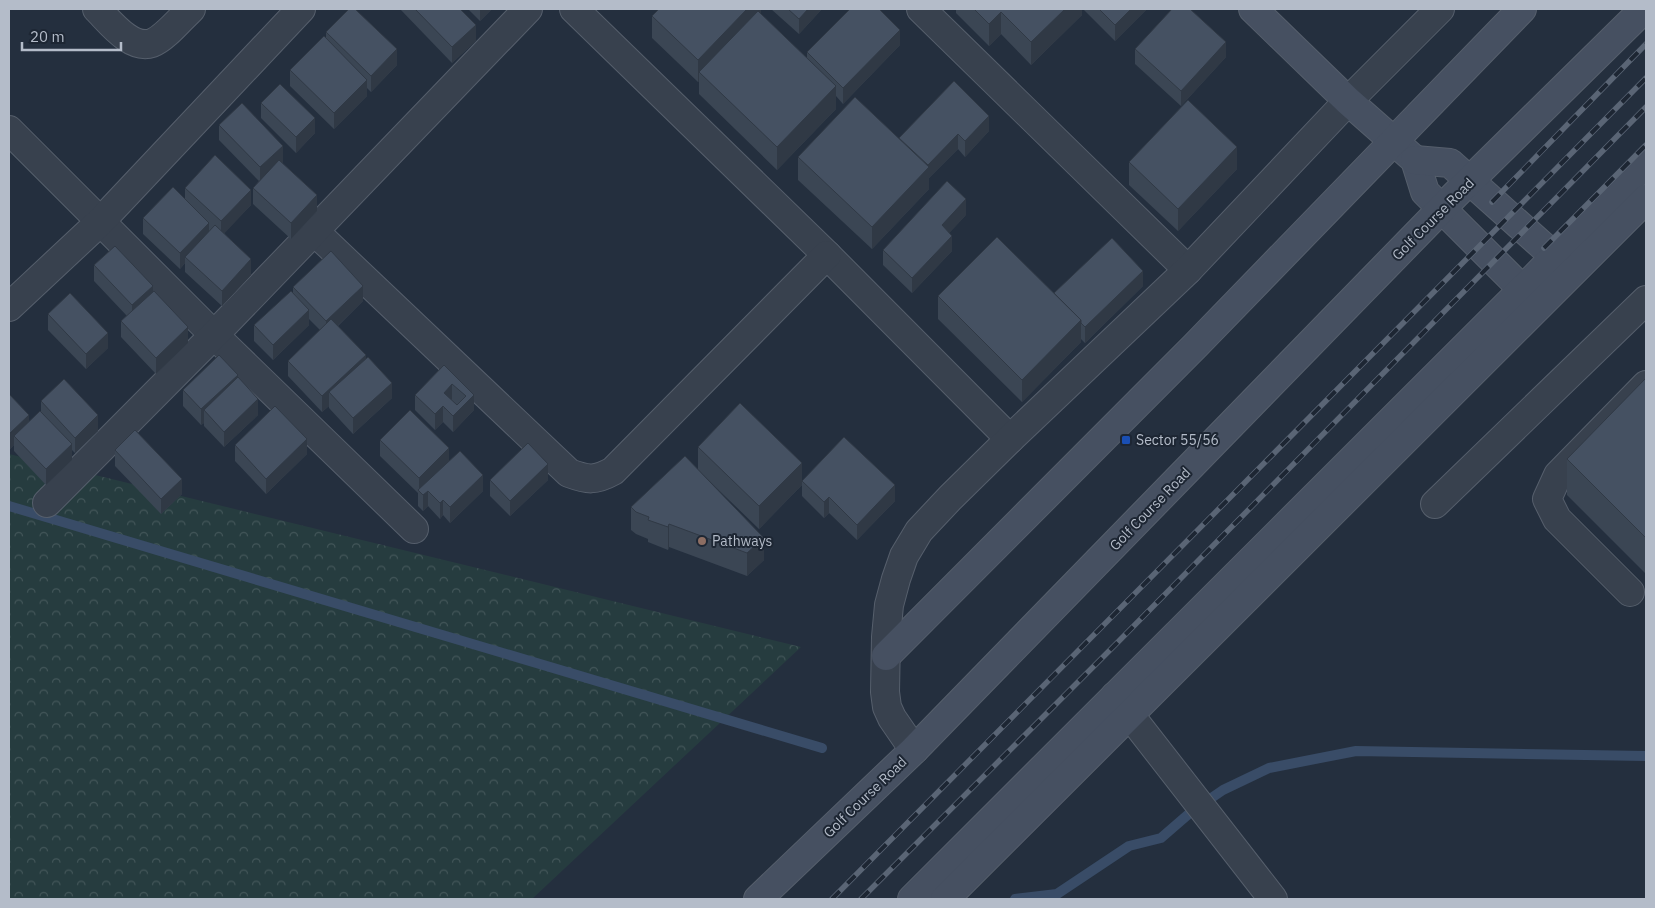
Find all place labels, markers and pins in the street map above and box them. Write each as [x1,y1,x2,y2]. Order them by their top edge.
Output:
place label: Sector 55/56 [1136,431,1219,449]
marker: Sector 55/56 [1120,434,1132,446]
place label: Pathways [712,532,773,550]
marker: Pathways [696,535,708,547]

